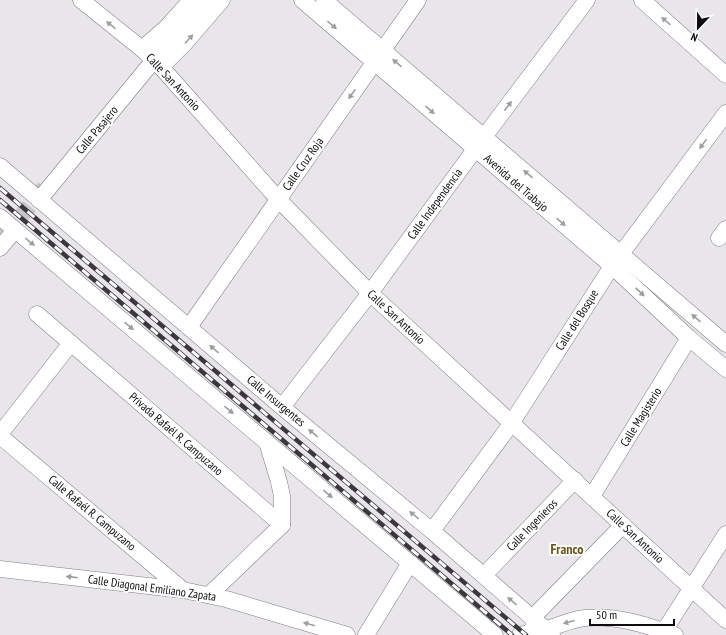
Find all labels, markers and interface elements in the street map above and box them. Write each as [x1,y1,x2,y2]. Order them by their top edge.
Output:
north arrow [678,8,718,48]
one-way arrow [660,16,671,25]
one-way arrow [106,20,117,29]
one-way arrow [326,21,337,30]
text: N [689,30,700,45]
one-way arrow [184,34,193,44]
street label: Calle San Antonio [143,50,204,113]
one-way arrow [391,58,402,67]
one-way arrow [348,89,356,99]
one-way arrow [503,101,511,111]
street label: Calle Pasajero [72,103,121,157]
one-way arrow [425,105,436,114]
street label: Calle Cruz Roja [279,134,326,193]
one-way arrow [699,139,707,150]
street label: Avenida del Trabajo [481,150,552,215]
street label: Calle Independencia [404,165,465,242]
one-way arrow [522,170,533,179]
one-way arrow [556,217,566,227]
one-way arrow [24,238,35,246]
street label: Calle San Antonio [365,286,428,347]
street label: Calle del Bosque [552,286,601,353]
one-way arrow [635,288,645,297]
one-way arrow [691,314,702,323]
one-way arrow [124,321,135,330]
one-way arrow [209,344,219,354]
street label: Calle Insurgentes [244,372,309,429]
street label: Calle Magisterio [617,384,665,449]
street label: Privada Rafaél R. Campuzano [126,389,226,478]
one-way arrow [223,405,234,414]
one-way arrow [308,428,319,437]
street label: Calle Rafaél R. Campuzano [46,472,139,554]
one-way arrow [322,489,333,498]
street label: Calle Ingenieros [503,495,560,554]
street label: Calle San Antonio [604,505,667,566]
one-way arrow [408,511,419,520]
district label: Franco [551,540,583,558]
street label: Calle Diagonal Emiliano Zapata [87,571,217,604]
one-way arrow [66,574,78,580]
one-way arrow [507,596,517,605]
scale bar [590,601,674,627]
text: 50 m [596,607,617,622]
one-way arrow [563,619,575,625]
one-way arrow [303,621,315,627]

